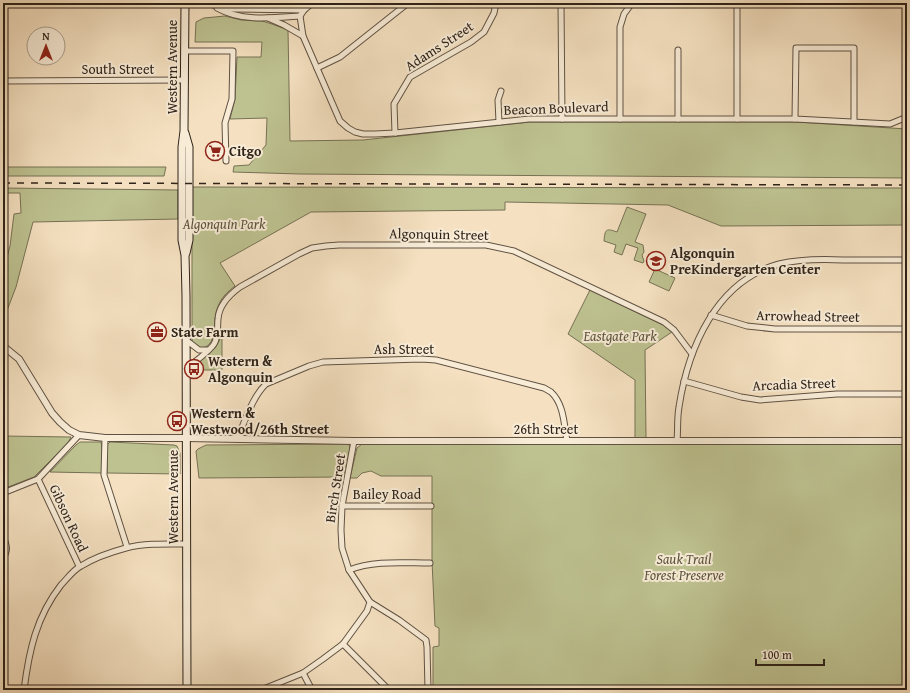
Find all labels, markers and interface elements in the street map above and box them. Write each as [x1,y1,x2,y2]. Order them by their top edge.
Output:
street label: Adams Street [401,16,477,76]
street label: Western Avenue [162,19,182,114]
north arrow [26,26,66,66]
text: N [42,28,50,44]
street label: South Street [82,59,154,79]
street label: Beacon Boulevard [503,96,609,120]
supermarket icon: Citgo [204,140,226,162]
place label: Citgo [229,141,262,161]
park label: Algonquin Park [182,214,266,234]
street label: Algonquin Street [389,223,489,245]
place label: Algonquin PreKindergarten Center [670,243,821,279]
school or university icon: Algonquin PreKindergarten Center [645,250,667,272]
street label: Arrowhead Street [756,305,860,327]
office icon: State Farm [146,321,168,343]
place label: State Farm [171,322,238,342]
park label: Eastgate Park [582,326,657,346]
street label: Ash Street [374,339,434,359]
place label: Western & Algonquin [208,351,274,387]
bus stop icon: Western & Algonquin [183,358,205,380]
street label: Arcadia Street [752,373,836,395]
place label: Western & Westwood/26th Street [191,403,330,439]
bus stop icon: Western & Westwood/26th Street [166,410,188,432]
street label: 26th Street [514,419,578,439]
street label: Western Avenue [163,449,183,544]
street label: Birch Street [320,452,350,524]
street label: Gibson Road [45,481,94,555]
street label: Bailey Road [353,484,422,504]
park label: Sauk Trail Forest Preserve [643,549,724,585]
scale bar [756,641,824,667]
text: 100 m [762,646,792,663]

